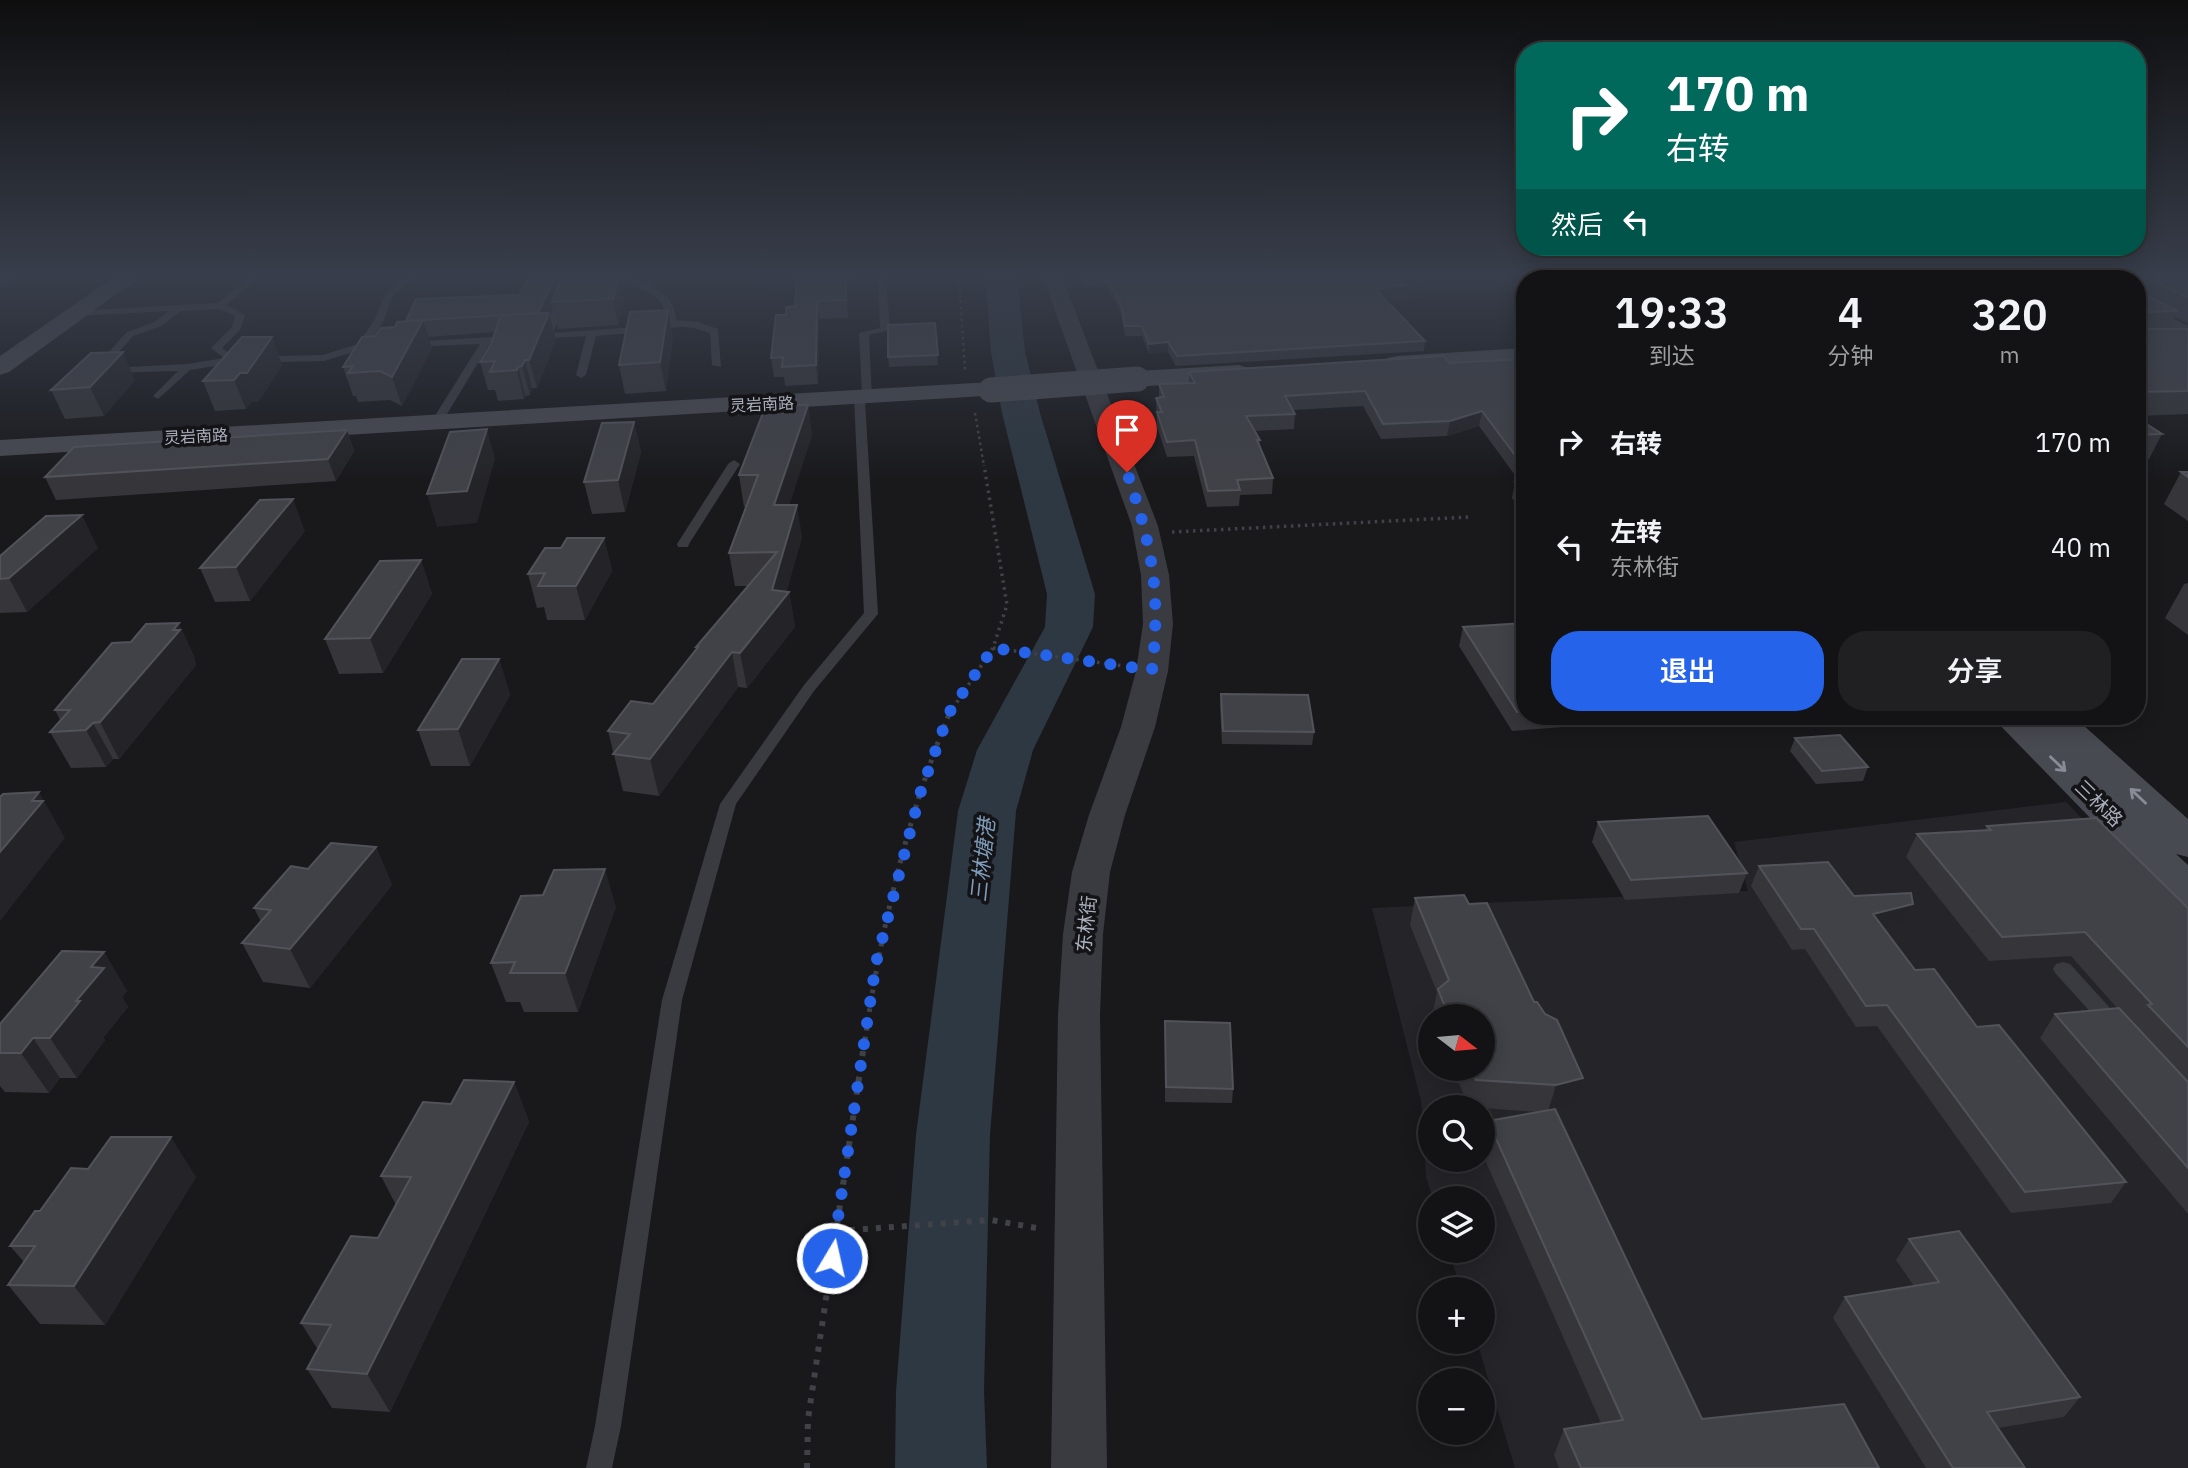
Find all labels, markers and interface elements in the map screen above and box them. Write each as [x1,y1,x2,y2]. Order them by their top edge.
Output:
text: 170 m [1666,61,1810,124]
icon: right [1551,70,1642,161]
text: 右转 [1666,127,1730,169]
icon: left [1617,203,1655,241]
text: 然后 [1551,207,1603,241]
text: 19:33 [1615,285,1729,340]
text: 4 [1838,285,1863,340]
text: 320 [1972,287,2047,342]
text: m [2000,339,2020,369]
text: 到达 [1649,340,1695,370]
text: 分钟 [1827,340,1873,370]
street label: 灵岩南路 [730,392,794,416]
pin [1097,400,1157,472]
icon: arrive [1108,411,1146,449]
icon: right [1551,423,1589,461]
street label: 灵岩南路 [164,424,228,448]
text: 170 m [2035,425,2111,459]
text: 右转 [1610,426,1662,460]
text: 左转 [1610,514,1662,548]
icon: left [1551,528,1589,566]
text: 40 m [2051,530,2111,564]
text: 东林街 [1610,551,1679,581]
button: 退出 [1551,631,1824,711]
button: 分享 [1838,631,2111,711]
one-way arrow [2050,755,2067,772]
street label: 三林路 [2070,775,2128,831]
one-way arrow [2130,788,2147,805]
water label: 三林塘港 [964,814,1001,903]
street label: 东林街 [1071,894,1101,954]
north arrow [1418,1004,1494,1082]
map controls [1418,1004,1495,1445]
button: search [1418,1095,1495,1172]
button: layers [1418,1186,1495,1263]
position arrow [795,1221,869,1295]
button: + [1418,1277,1495,1354]
button: − [1418,1368,1495,1445]

